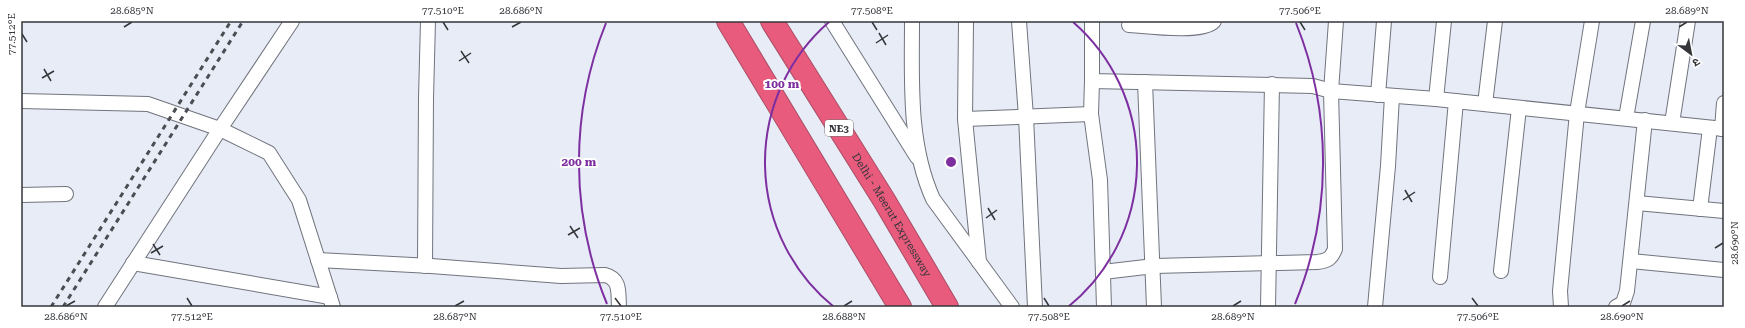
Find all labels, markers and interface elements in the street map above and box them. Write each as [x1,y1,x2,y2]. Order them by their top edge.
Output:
text: 28.685°N [110,5,154,16]
text: 77.510°E [422,5,464,16]
text: 28.686°N [499,5,543,16]
text: 77.508°E [851,5,893,16]
text: 77.506°E [1279,5,1321,16]
text: 28.689°N [1665,5,1709,16]
text: 77.512°E [6,13,17,55]
north arrow [1671,34,1711,74]
text: उ [1689,55,1702,70]
text: 100 m [765,77,800,91]
road number: NE3 [825,120,853,136]
street label: Delhi - Meerut Expressway [849,151,934,280]
text: 200 m [562,155,597,169]
centre of rings [944,155,958,169]
text: 28.690°N [1729,221,1740,265]
text: 28.686°N [44,311,88,322]
text: 77.512°E [171,311,213,322]
text: 28.687°N [433,311,477,322]
text: 77.510°E [600,311,642,322]
text: 28.688°N [822,311,866,322]
text: 77.508°E [1028,311,1070,322]
text: 28.689°N [1211,311,1255,322]
text: 77.506°E [1457,311,1499,322]
text: 28.690°N [1600,311,1644,322]

